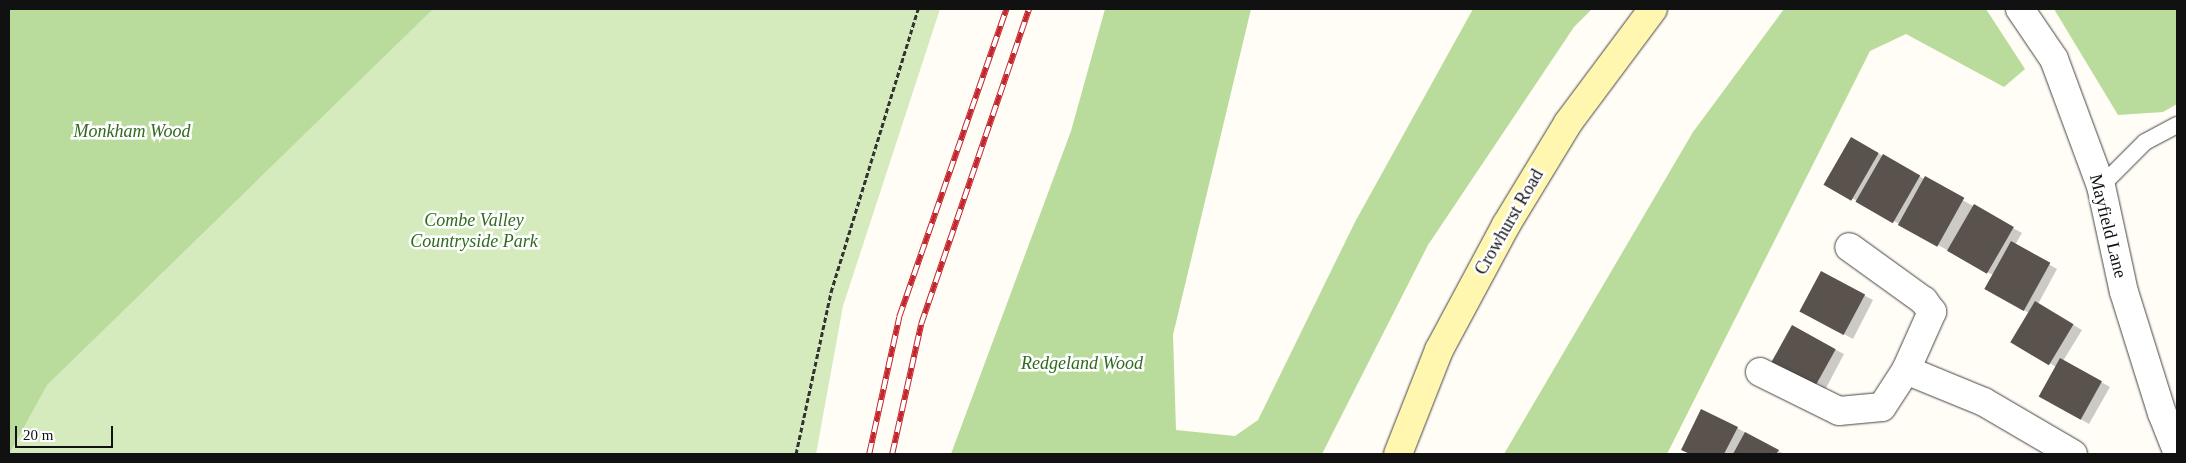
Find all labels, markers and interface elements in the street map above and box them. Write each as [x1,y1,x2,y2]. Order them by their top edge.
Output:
park label: Monkham Wood [74,120,190,142]
street label: Crowhurst Road [1470,165,1548,279]
street label: Mayfield Lane [2085,172,2131,280]
park label: Combe Valley Countryside Park [410,210,538,252]
park label: Redgeland Wood [1021,352,1143,374]
scale bar [18,416,115,448]
text: 20 m [23,427,53,443]

